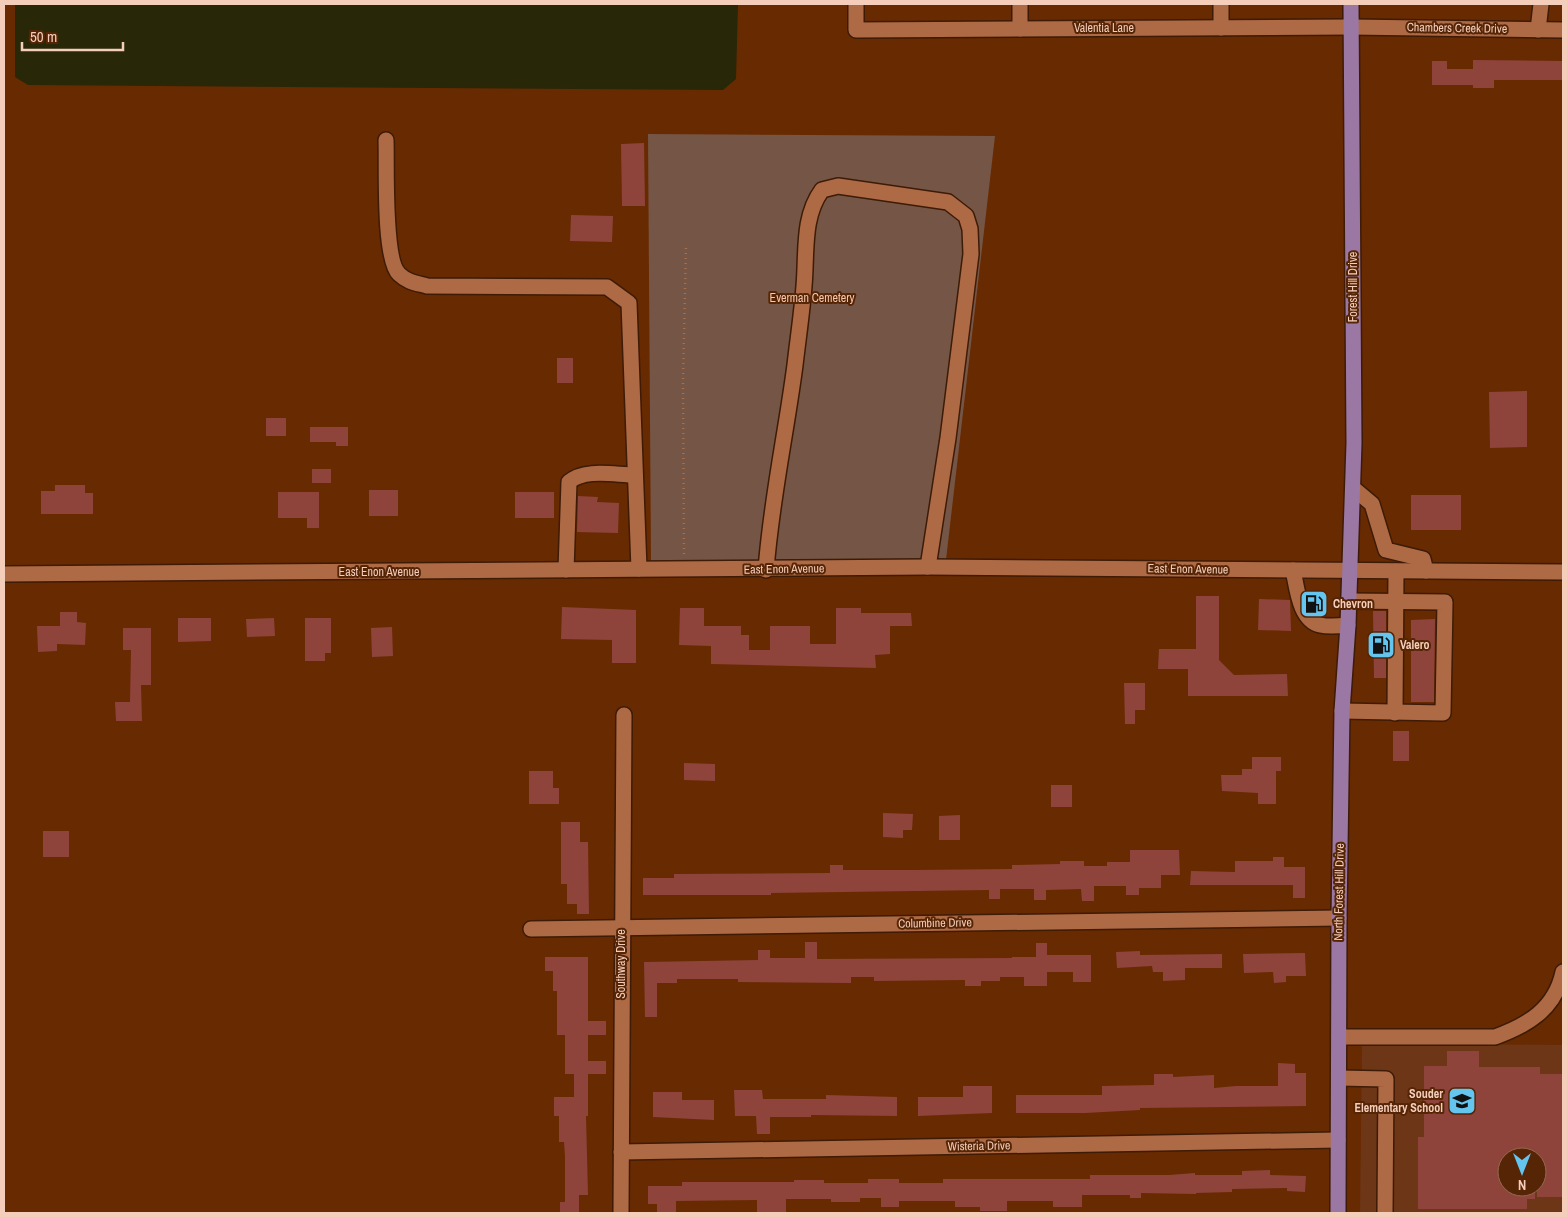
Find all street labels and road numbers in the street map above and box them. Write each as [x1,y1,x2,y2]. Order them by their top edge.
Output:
street label: Chambers Creek Drive [1407,19,1507,37]
street label: Valentia Lane [1074,20,1134,36]
street label: Forest Hill Drive [1345,252,1361,322]
street label: East Enon Avenue [743,560,825,578]
street label: East Enon Avenue [1147,560,1229,578]
street label: East Enon Avenue [339,564,419,580]
street label: North Forest Hill Drive [1330,843,1348,941]
street label: Columbine Drive [898,914,972,932]
street label: Southway Drive [613,929,629,999]
street label: Wisteria Drive [947,1137,1011,1155]

